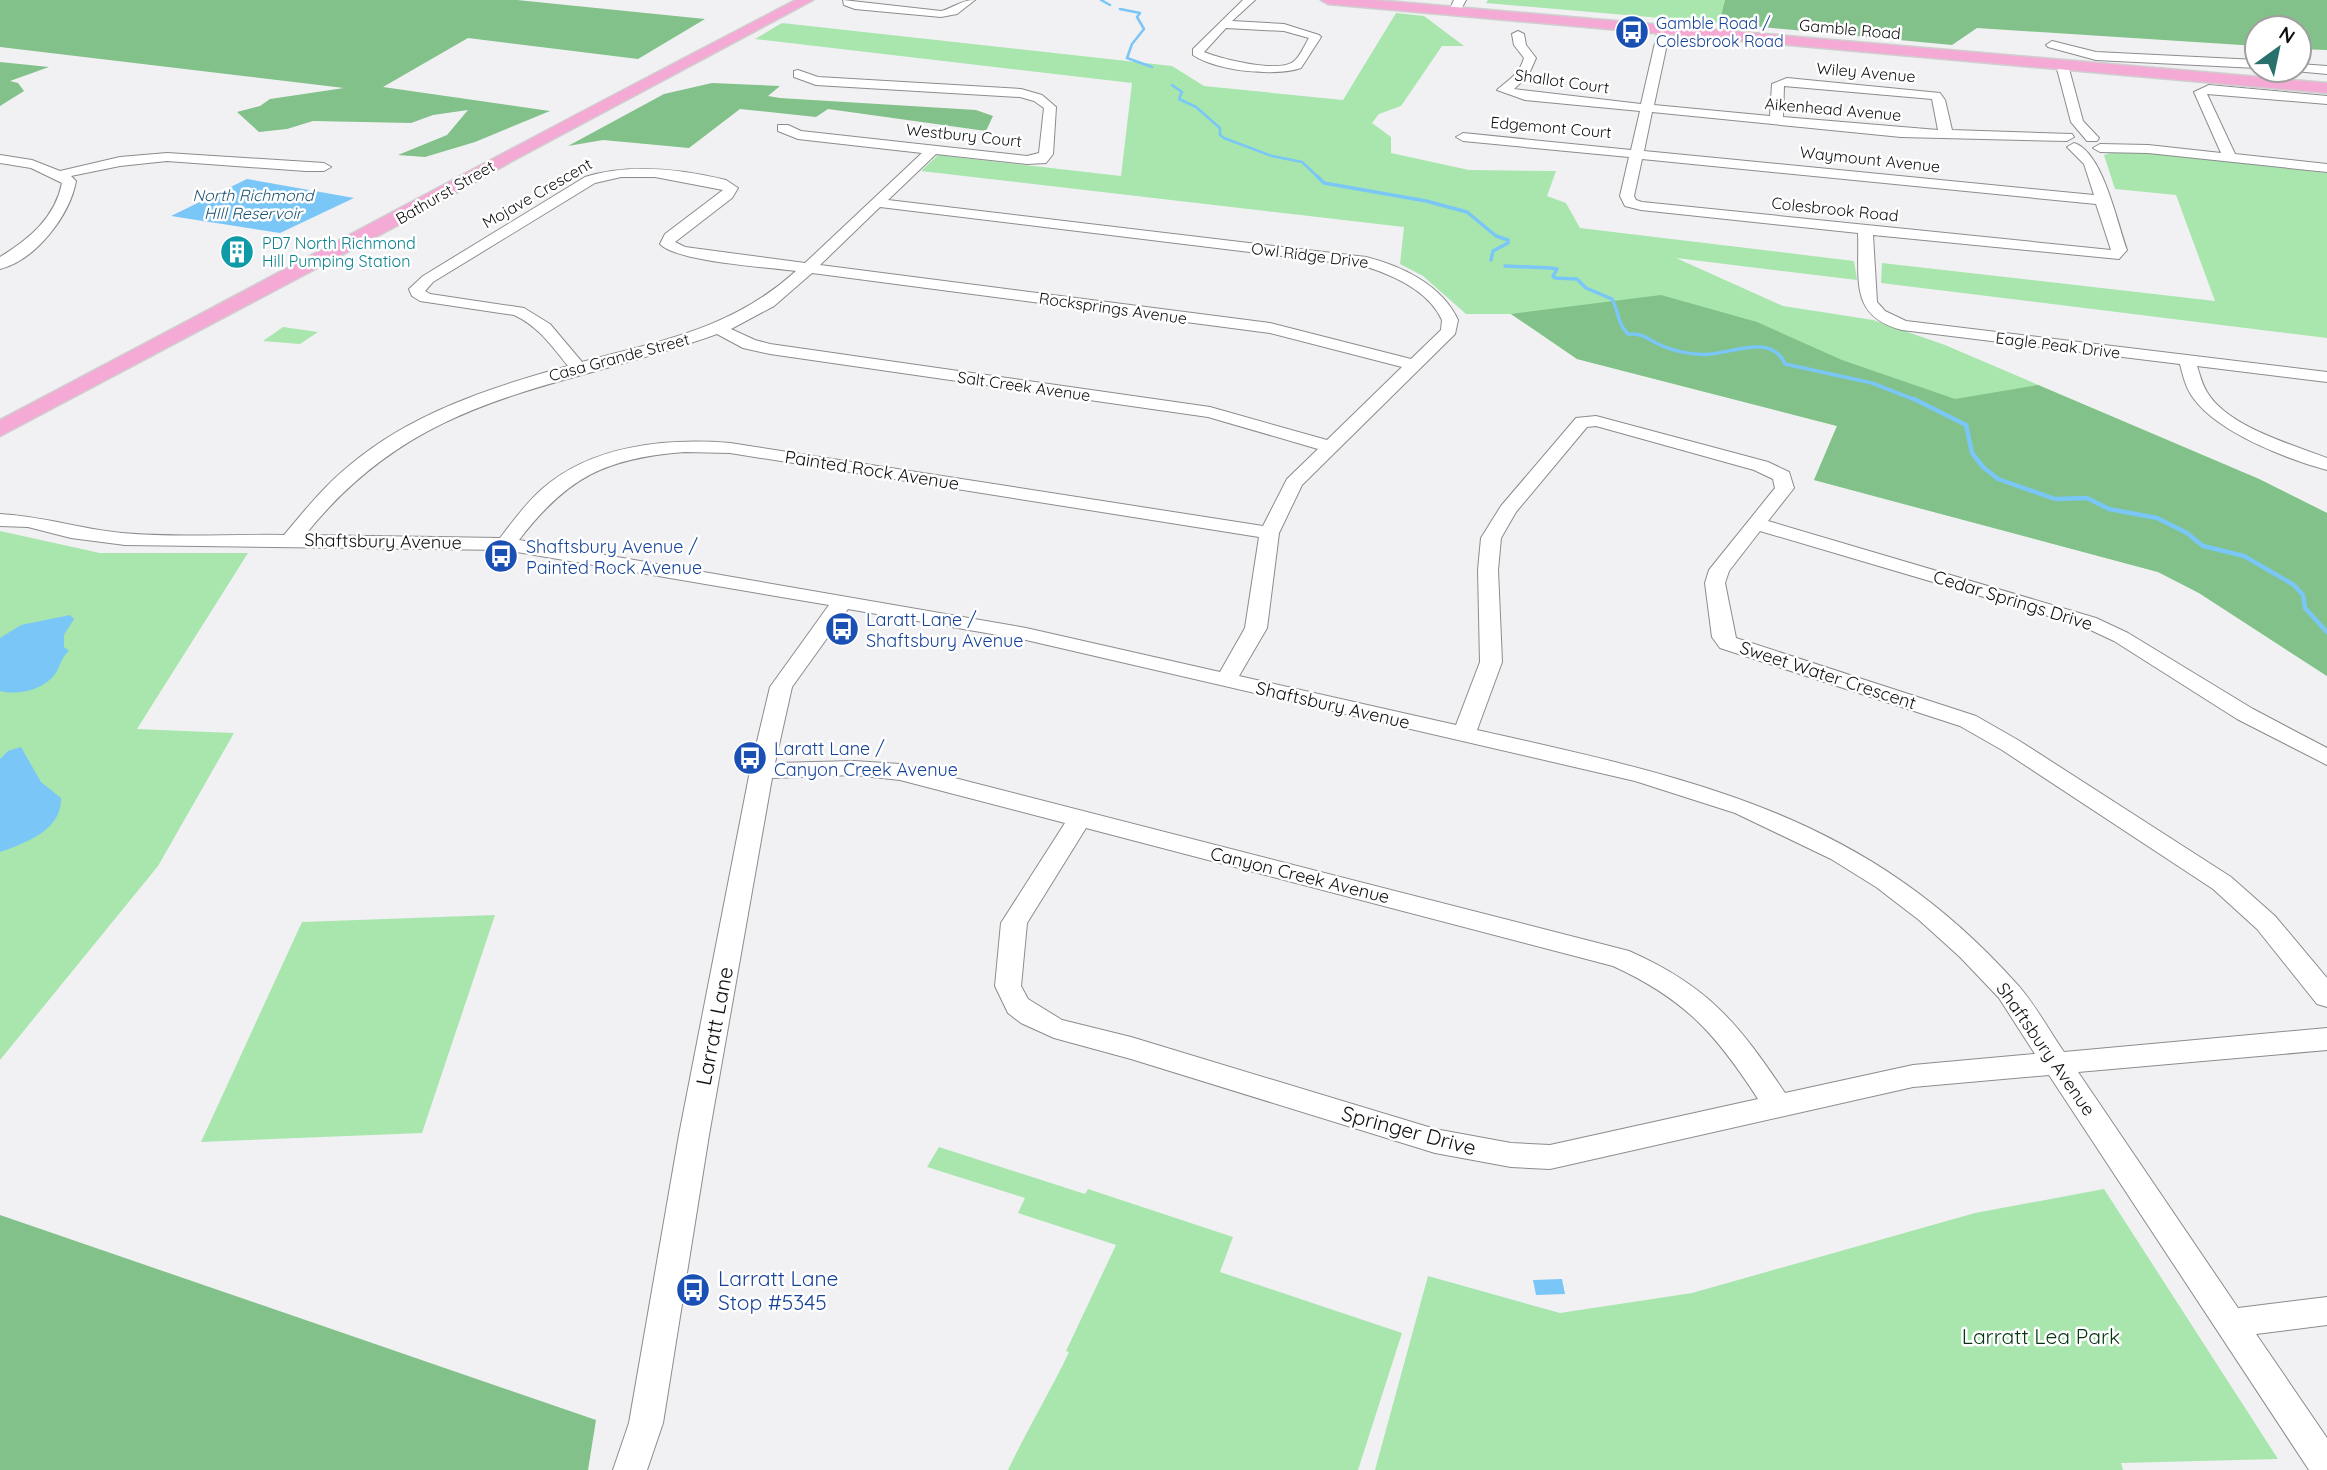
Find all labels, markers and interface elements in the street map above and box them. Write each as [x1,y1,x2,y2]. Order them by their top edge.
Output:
bus stop icon: Gamble Road / Colesbrook Road [1613,13,1651,51]
place label: Gamble Road / Colesbrook Road [1656,13,1784,51]
north arrow [2243,14,2313,84]
street label: Gamble Road [1798,15,1902,43]
text: N [2275,21,2300,49]
street label: Wiley Avenue [1816,58,1916,86]
street label: Shallot Court [1513,64,1611,98]
street label: Aikenhead Avenue [1764,93,1902,125]
street label: Edgemont Court [1490,112,1612,142]
street label: Westbury Court [905,119,1023,151]
street label: Waymount Avenue [1799,142,1941,176]
street label: Mojave Crescent [479,154,595,232]
street label: Bathurst Street [392,156,498,228]
water label: North Richmond HIll Reservoir [192,185,316,223]
street label: Colesbrook Road [1770,192,1900,226]
building icon: PD7 North Richmond Hill Pumping Station [218,233,256,271]
place label: PD7 North Richmond Hill Pumping Station [262,233,416,271]
street label: Owl Ridge Drive [1250,238,1370,272]
street label: Rocksprings Avenue [1038,288,1188,328]
street label: Eagle Peak Drive [1995,327,2121,363]
street label: Casa Grande Street [547,329,691,385]
street label: Salt Creek Avenue [956,367,1092,405]
street label: Painted Rock Avenue [783,445,961,495]
street label: Shaftsbury Avenue [304,528,462,554]
place label: Shaftsbury Avenue / Painted Rock Avenue [526,535,702,579]
bus stop icon: Shaftsbury Avenue / Painted Rock Avenue [482,537,520,575]
street label: Cedar Springs Drive [1930,565,2096,635]
place label: Laratt Lane / Shaftsbury Avenue [866,608,1023,652]
bus stop icon: Laratt Lane / Shaftsbury Avenue [823,610,861,648]
street label: Sweet Water Crescent [1737,636,1919,714]
street label: Shaftsbury Avenue [1254,676,1412,734]
place label: Laratt Lane / Canyon Creek Avenue [774,737,958,781]
bus stop icon: Laratt Lane / Canyon Creek Avenue [731,739,769,777]
street label: Canyon Creek Avenue [1208,842,1392,908]
street label: Larratt Lane [690,964,738,1088]
street label: Shaftsbury Avenue [1991,978,2101,1120]
street label: Springer Drive [1339,1100,1479,1160]
place label: Larratt Lane Stop #5345 [718,1265,838,1315]
bus stop icon: Larratt Lane Stop #5345 [674,1271,712,1309]
park label: Larratt Lea Park [1962,1323,2120,1349]

